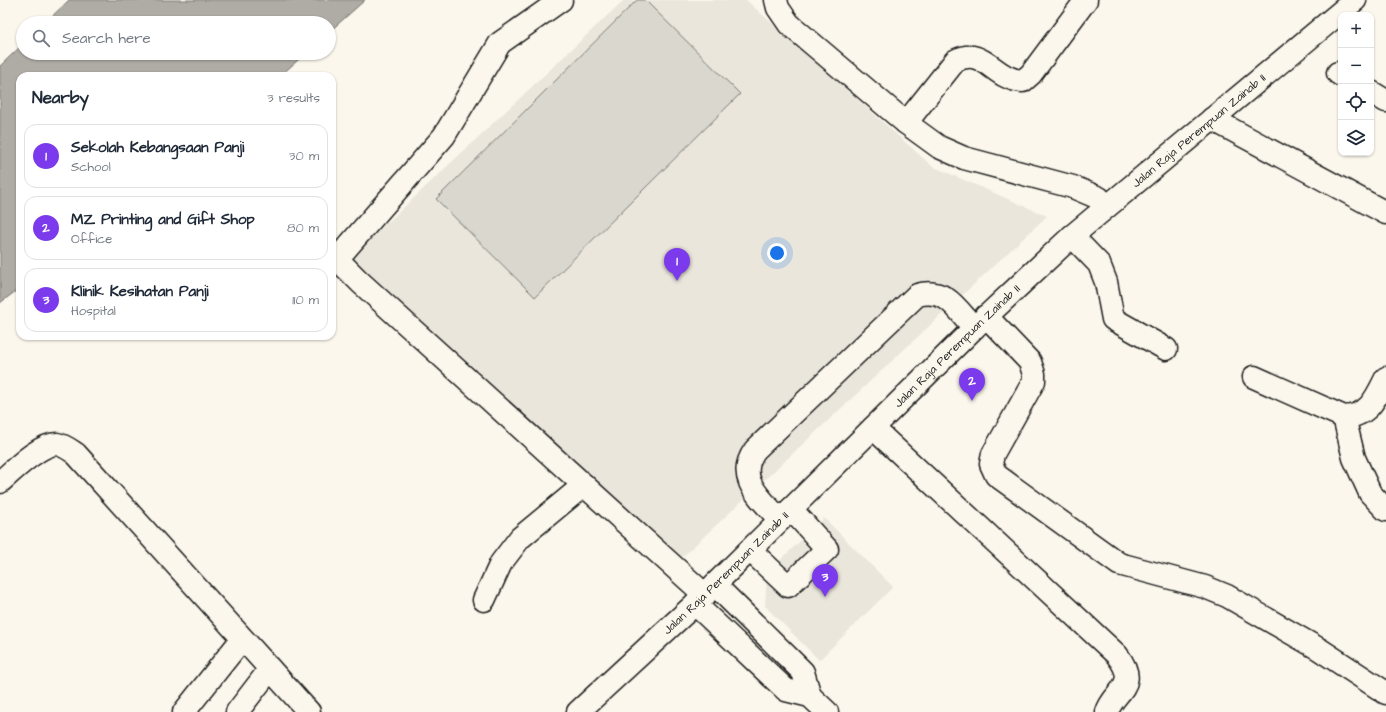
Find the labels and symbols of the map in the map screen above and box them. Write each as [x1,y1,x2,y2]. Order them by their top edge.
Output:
street label: Jalan Raja Perempuan Zainab II [1128,69,1270,191]
your location [767,243,787,263]
pin: 1 [664,248,690,281]
street label: Jalan Raja Perempuan Zainab II [890,280,1024,411]
pin: 2 [959,368,985,401]
street label: Jalan Raja Perempuan Zainab II [659,507,793,638]
pin: 3 [812,564,838,597]

